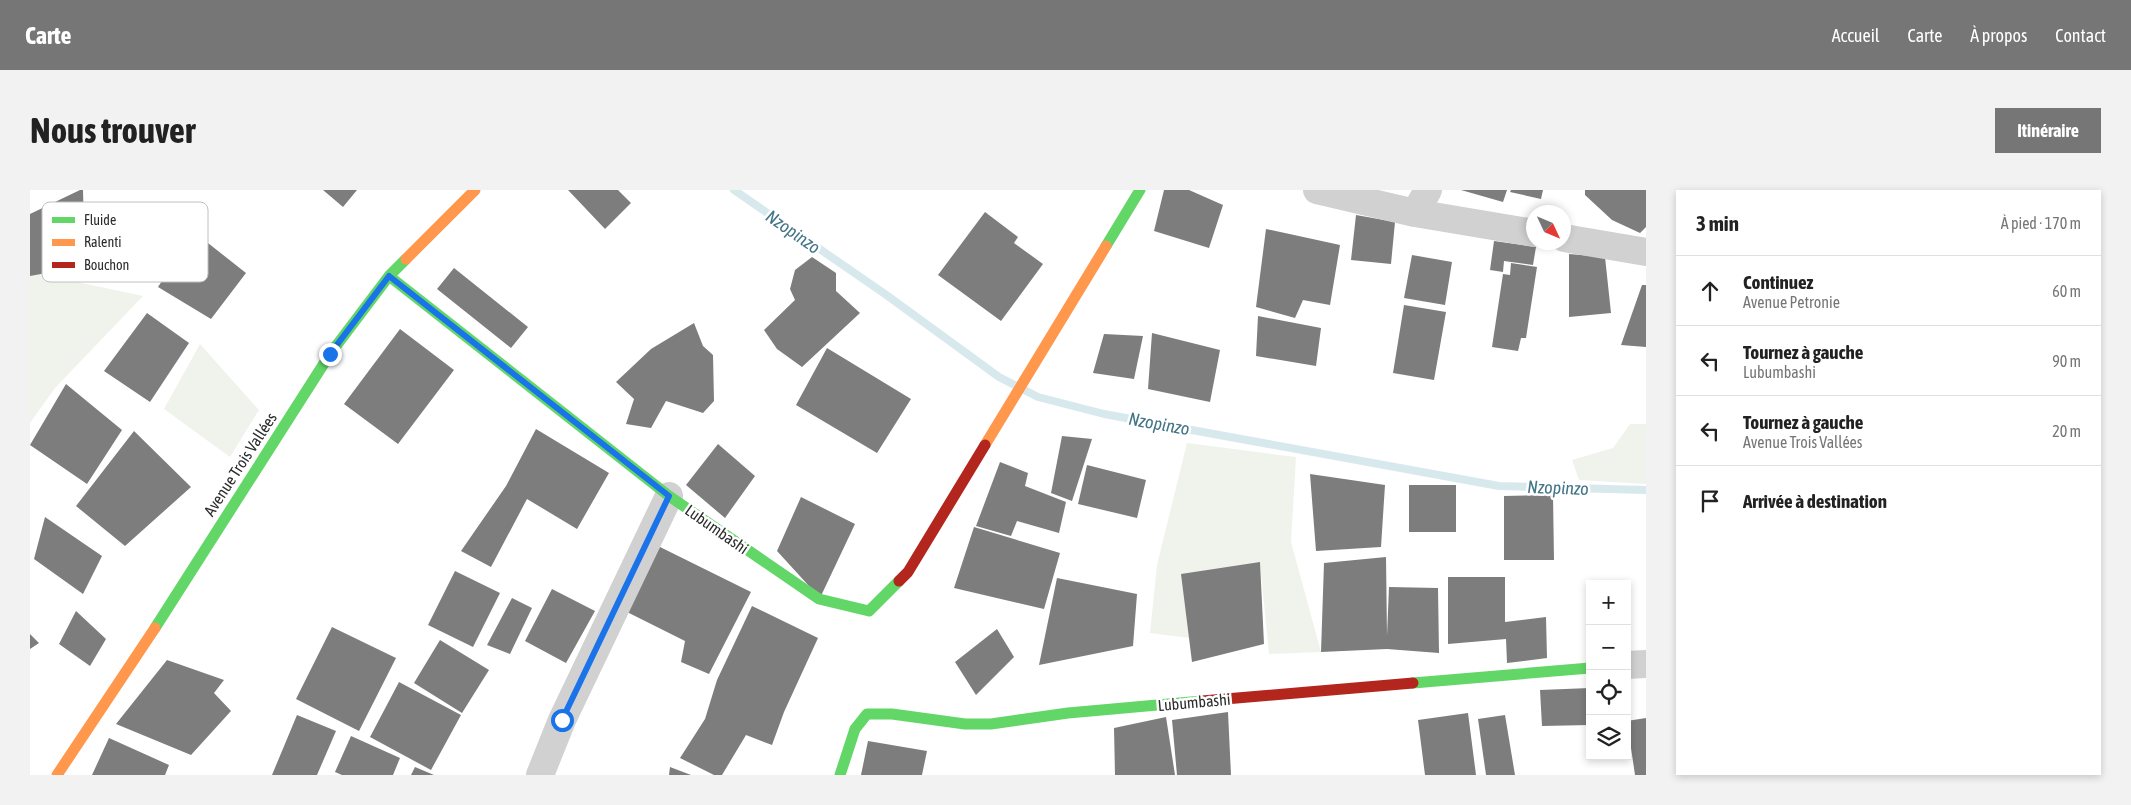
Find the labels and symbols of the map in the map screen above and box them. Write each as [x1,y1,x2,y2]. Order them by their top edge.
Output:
legend [42,202,208,282]
water label: Nzopinzo [762,205,825,258]
north arrow [1526,205,1571,250]
text: Fluide [84,212,116,228]
text: Ralenti [84,234,121,250]
text: Bouchon [84,257,129,273]
route end [319,343,342,366]
water label: Nzopinzo [1127,408,1191,439]
street label: Avenue Trois Vallées [200,409,280,519]
water label: Nzopinzo [1527,476,1589,499]
street label: Lubumbashi [682,501,752,557]
street label: Lubumbashi [1157,690,1231,714]
route start [551,709,574,732]

